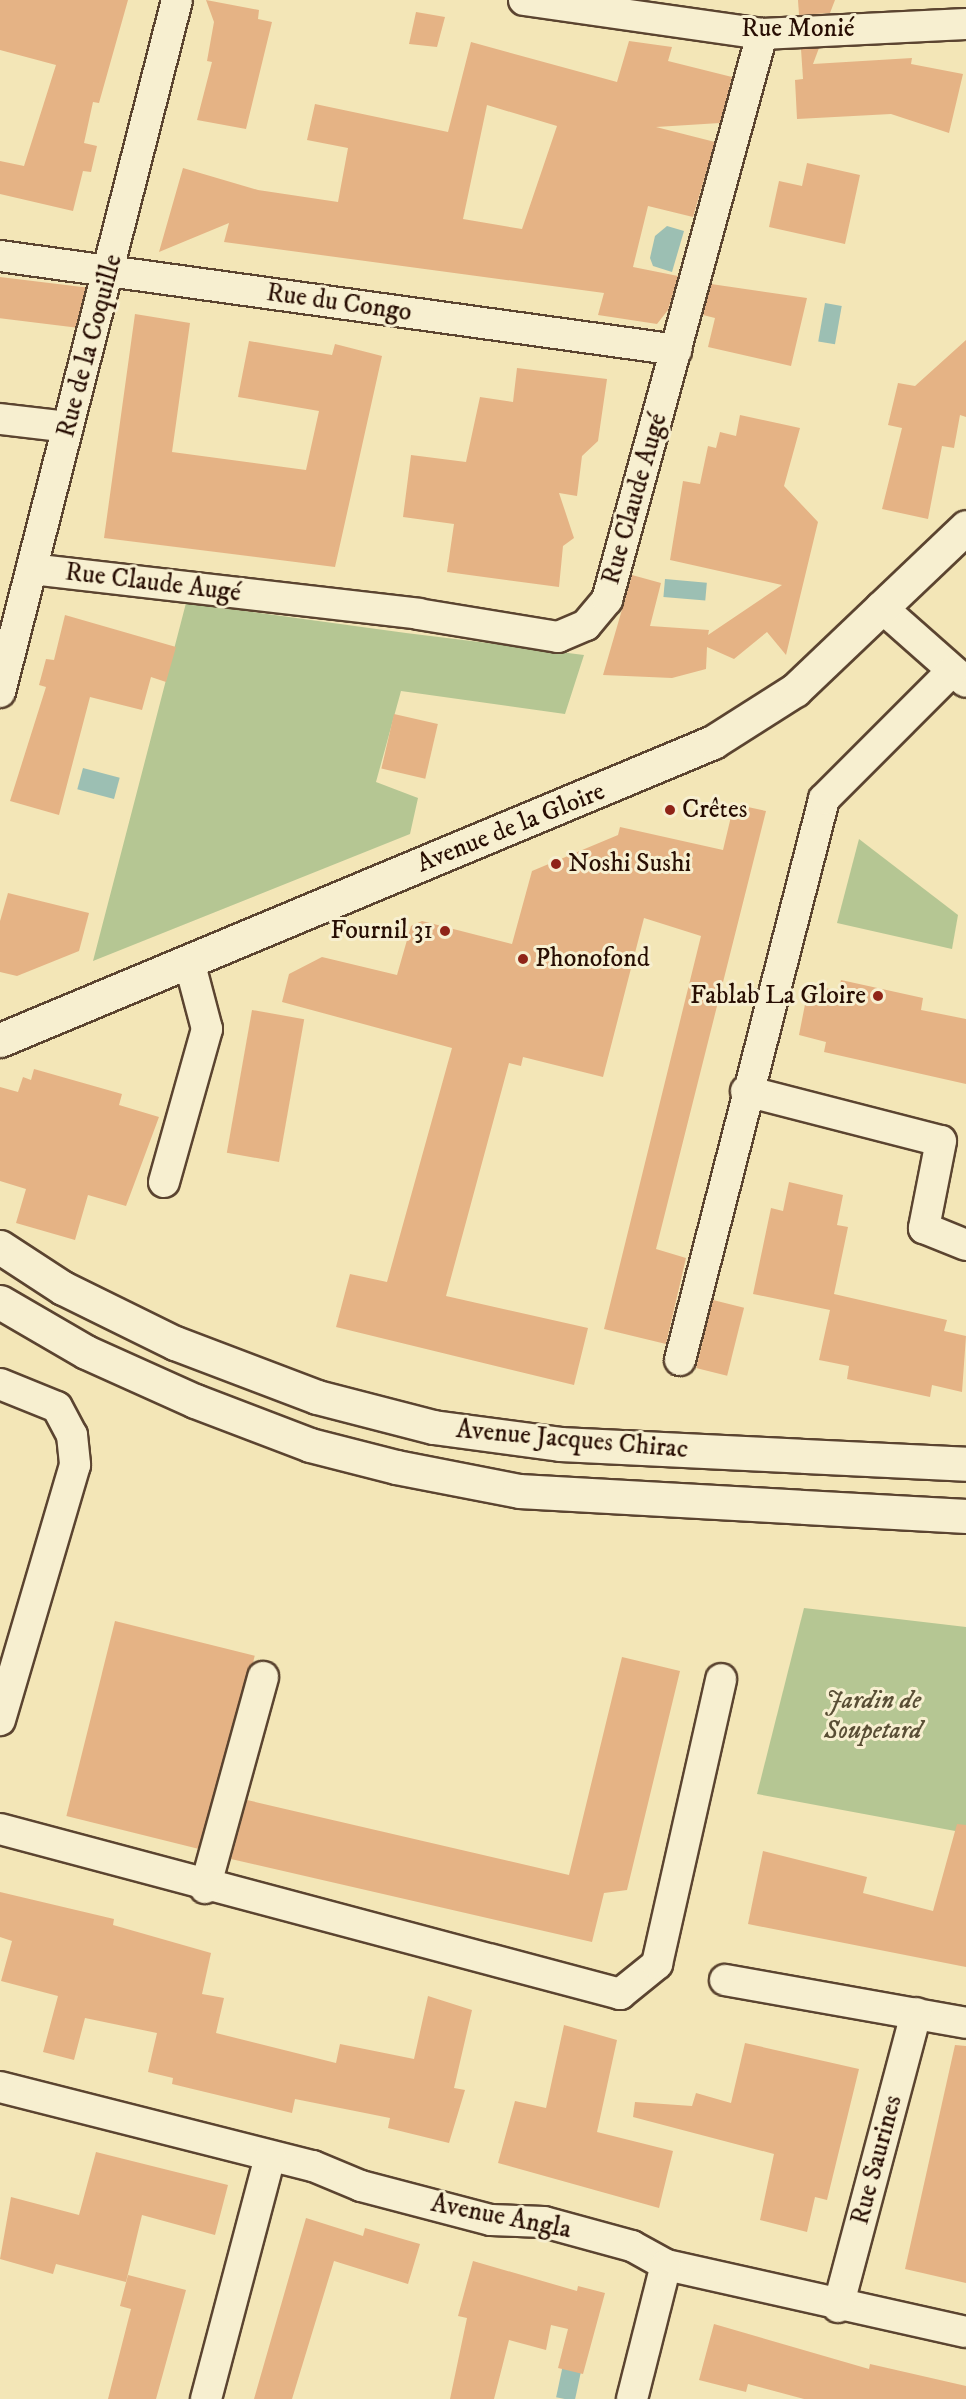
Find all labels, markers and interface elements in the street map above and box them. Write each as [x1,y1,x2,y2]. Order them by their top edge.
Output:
street label: Rue Monié [741,13,855,45]
street label: Rue de la Coquille [51,251,129,441]
street label: Rue du Congo [264,277,414,329]
street label: Rue Claude Augé [596,410,674,588]
street label: Rue Claude Augé [63,557,243,609]
street label: Avenue de la Gloire [412,776,610,880]
place label: Crêtes [682,794,747,826]
marker: Crêtes [663,803,677,817]
place label: Noshi Sushi [568,848,691,880]
marker: Noshi Sushi [549,857,563,871]
place label: Fournil 31 [330,915,433,947]
marker: Fournil 31 [438,924,452,938]
place label: Phonofond [535,943,650,975]
marker: Phonofond [516,952,530,966]
place label: Fablab La Gloire [690,980,866,1012]
marker: Fablab La Gloire [871,989,885,1003]
street label: Avenue Jacques Chirac [455,1414,689,1466]
park label: Jardin de Soupetard [824,1685,922,1746]
street label: Rue Saurines [845,2092,909,2228]
street label: Avenue Angla [428,2188,574,2246]

